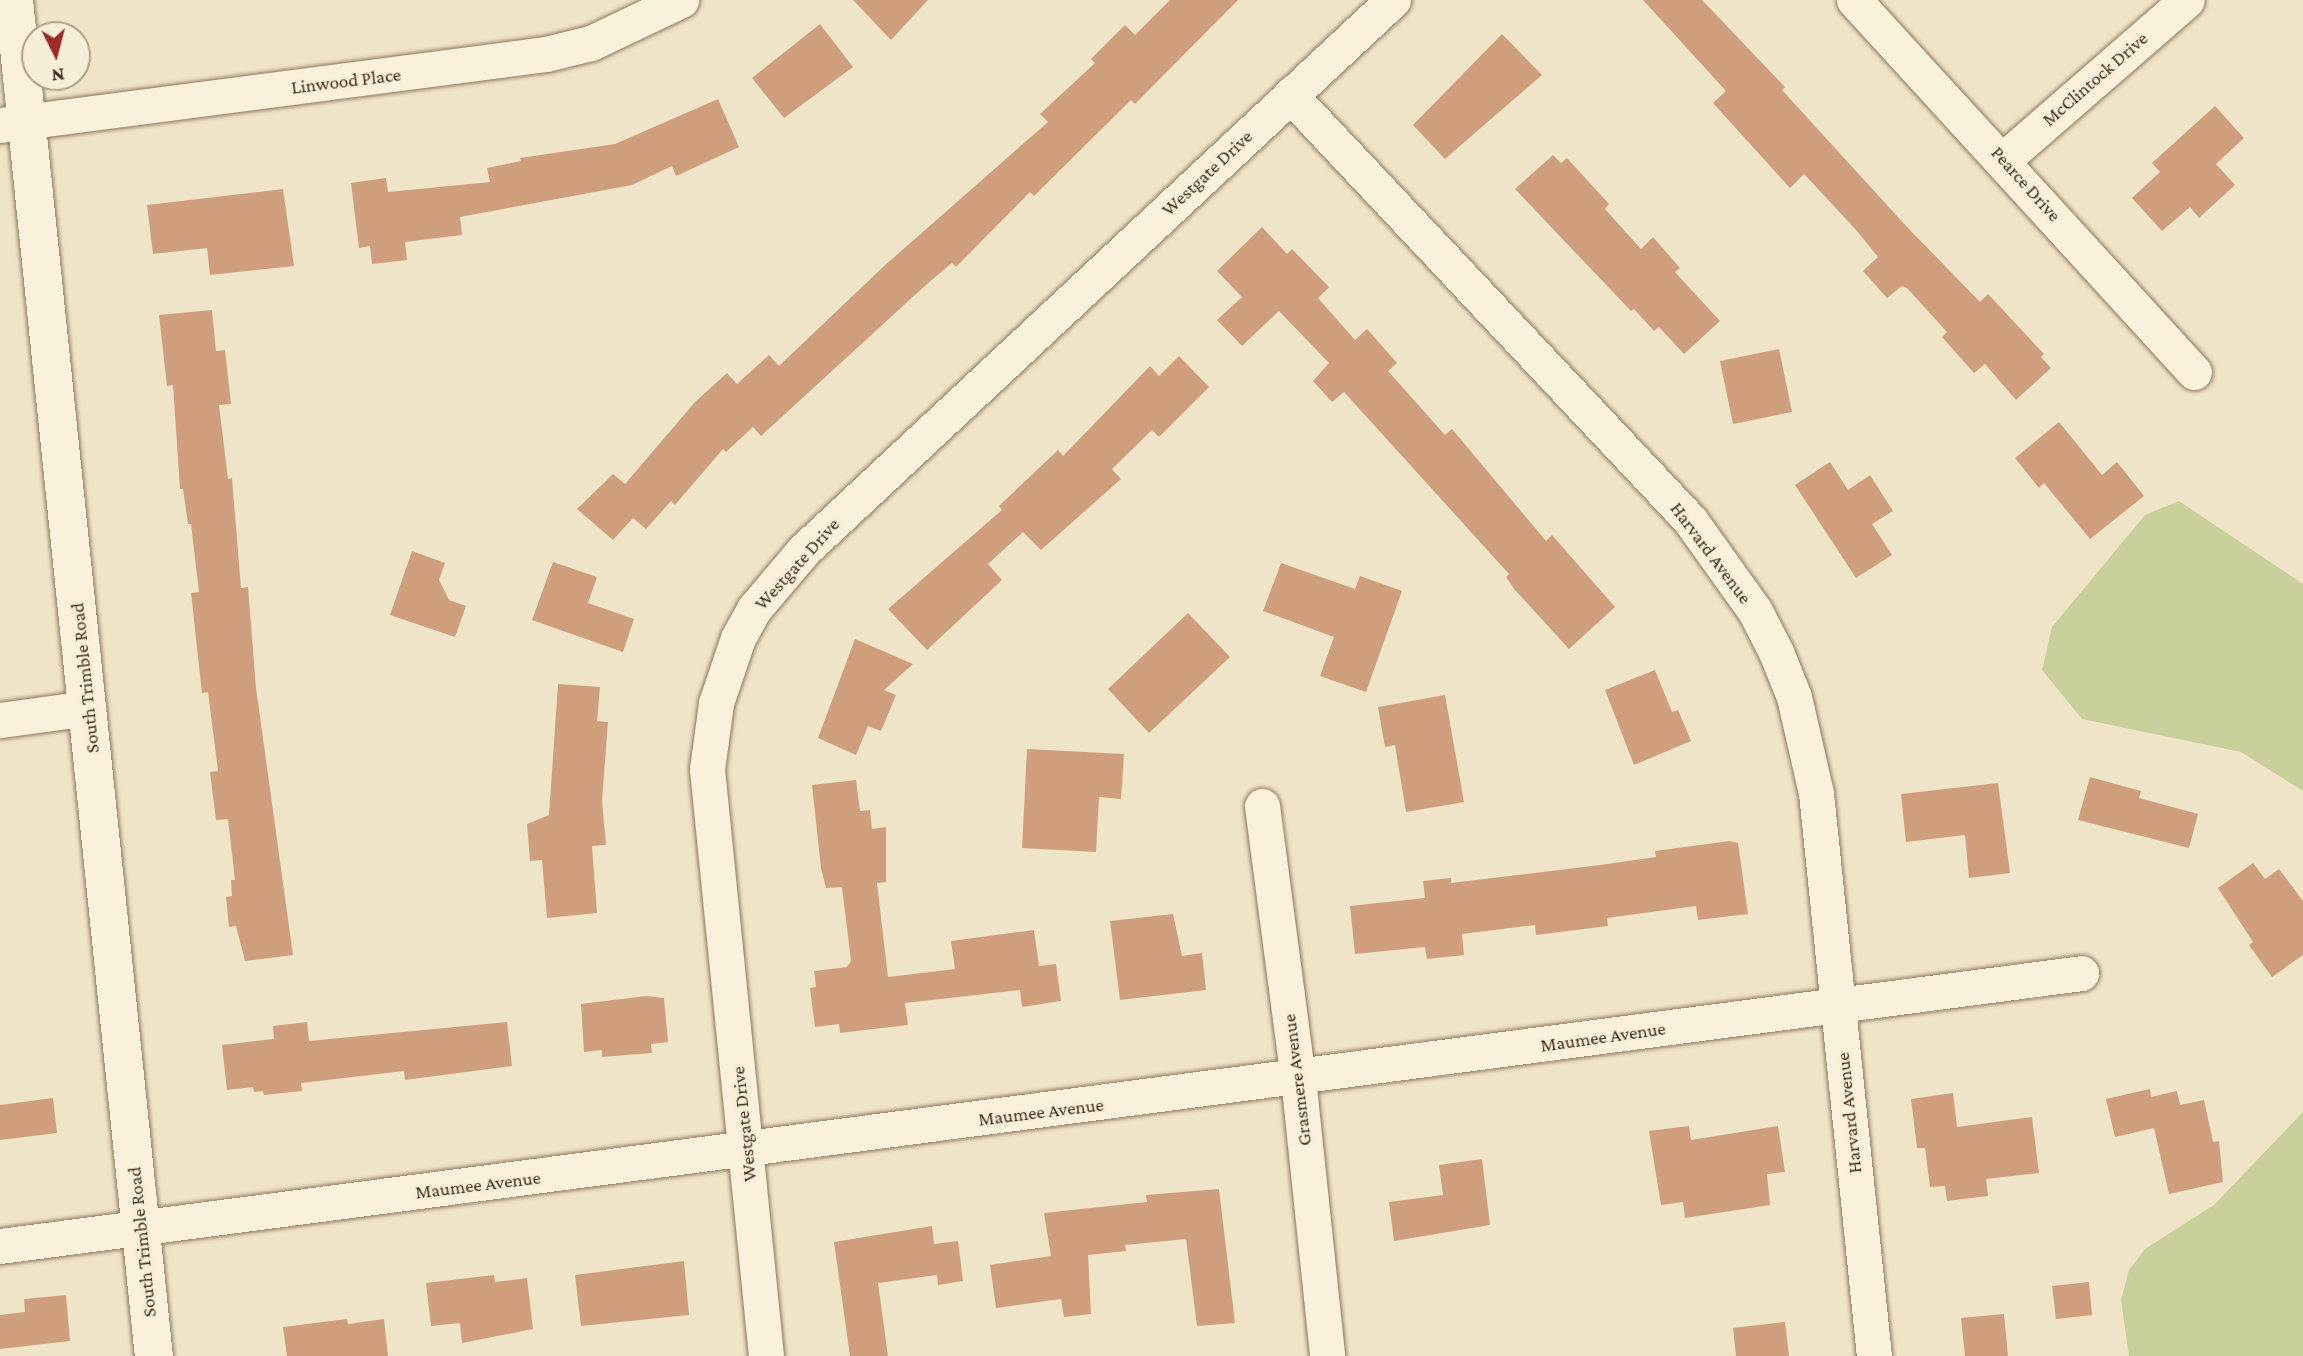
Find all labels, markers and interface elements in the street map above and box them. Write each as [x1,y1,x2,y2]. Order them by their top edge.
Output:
north arrow [21,21,91,91]
street label: McClintock Drive [2038,27,2152,131]
street label: Linwood Place [290,63,402,99]
text: N [51,64,66,87]
street label: Westgate Drive [1157,125,1257,221]
street label: Pearce Drive [1986,142,2066,226]
street label: Harvard Avenue [1665,498,1757,608]
street label: Westgate Drive [750,513,844,615]
street label: South Trimble Road [66,602,104,754]
street label: Grasmere Avenue [1278,1013,1316,1147]
street label: Maumee Avenue [1539,1017,1667,1057]
street label: Harvard Avenue [1831,1051,1867,1175]
street label: Westgate Drive [727,1065,761,1183]
street label: Maumee Avenue [977,1093,1105,1131]
street label: South Trimble Road [123,1166,161,1318]
street label: Maumee Avenue [414,1166,542,1204]

